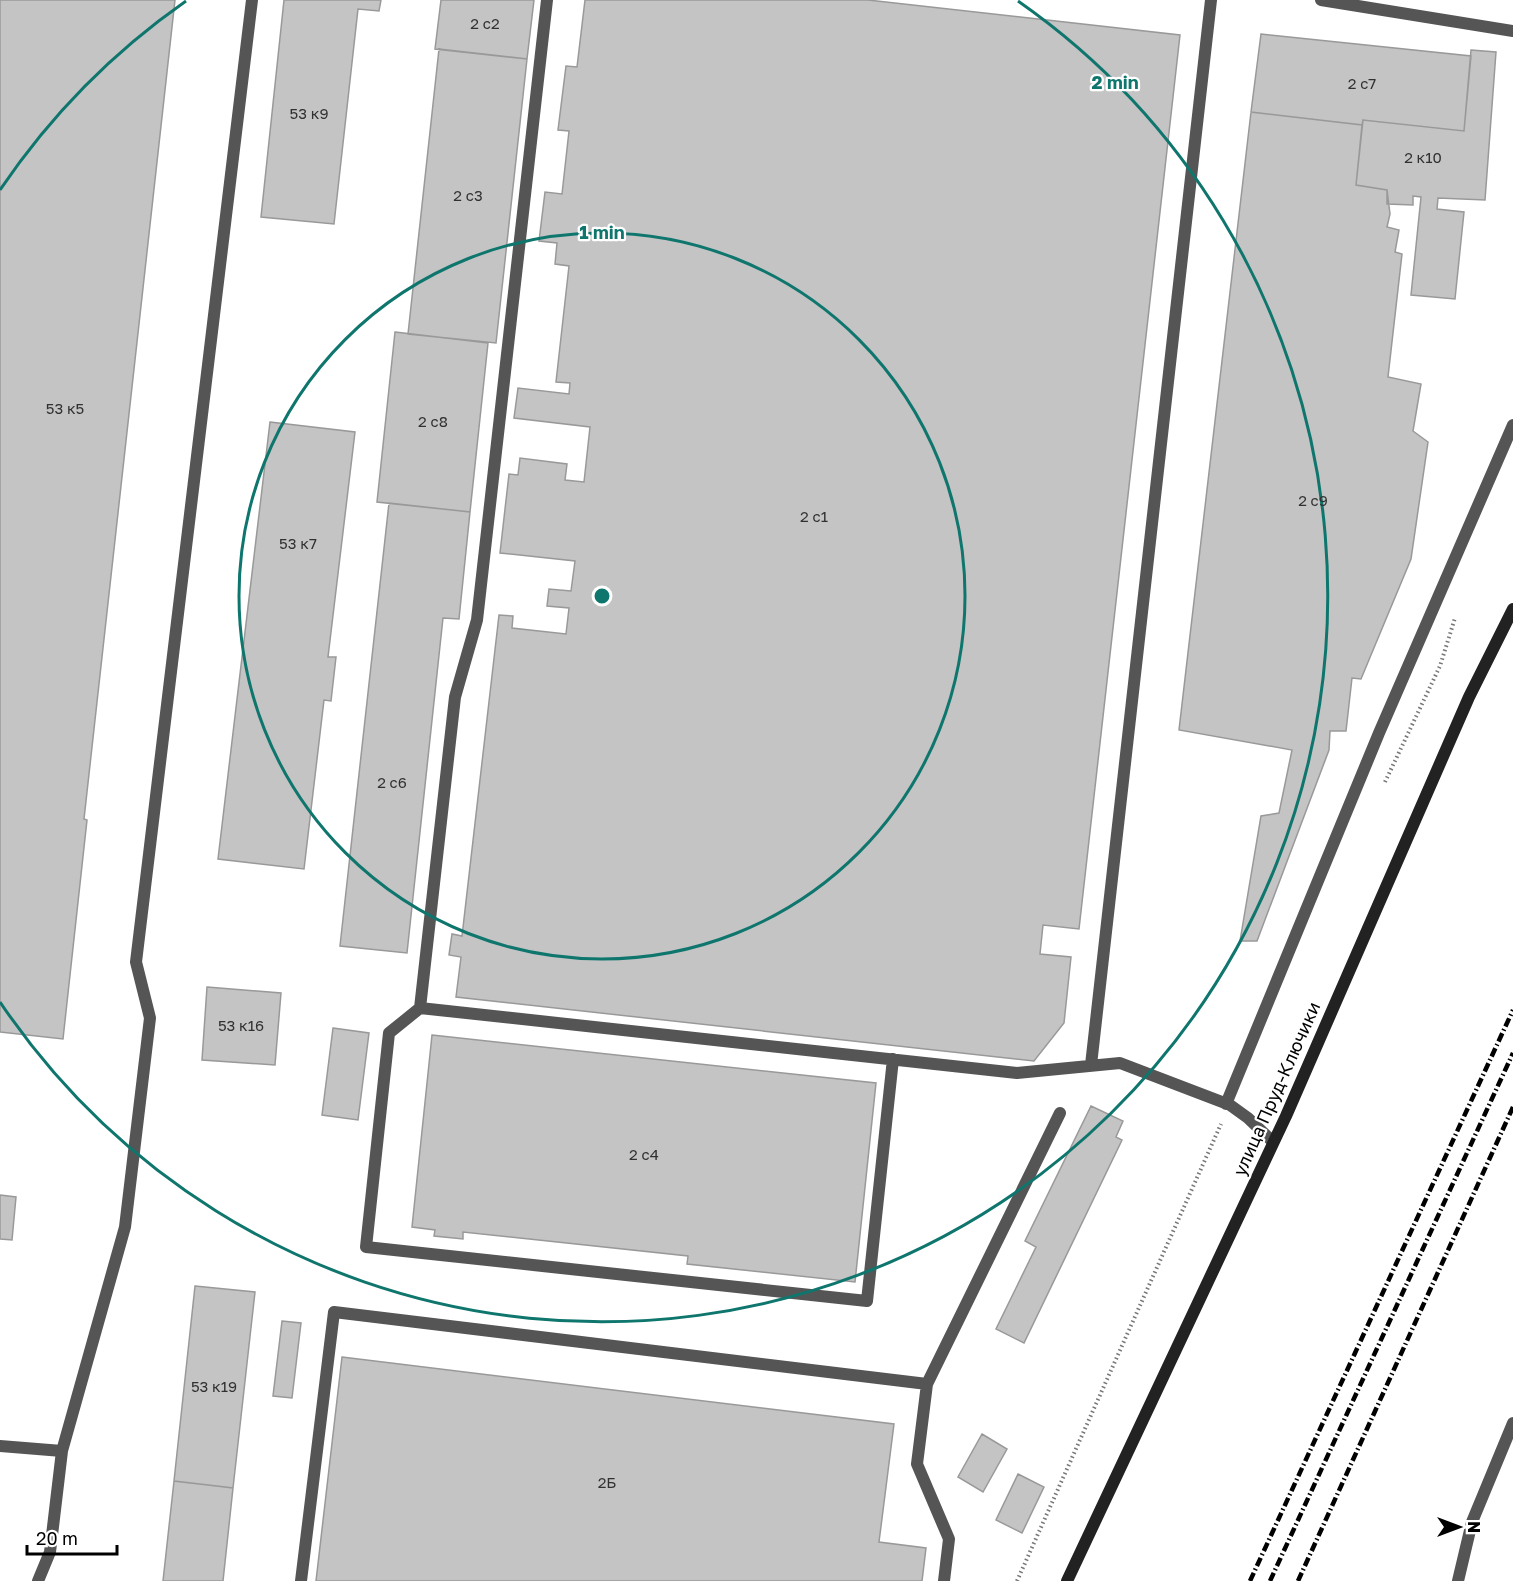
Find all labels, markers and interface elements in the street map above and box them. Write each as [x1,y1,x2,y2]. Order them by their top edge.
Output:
house number: 2 с2 [470,14,500,32]
text: 2 min [1091,71,1139,93]
house number: 2 с7 [1348,74,1376,92]
house number: 53 к9 [290,104,328,122]
house number: 2 к10 [1404,148,1442,166]
house number: 2 с3 [453,186,483,204]
text: 1 min [579,221,625,243]
house number: 53 к5 [46,399,84,417]
house number: 2 с8 [418,412,448,430]
house number: 2 с9 [1298,491,1328,509]
house number: 2 с1 [800,507,828,525]
house number: 53 к7 [279,534,317,552]
centre of rings [592,586,612,606]
house number: 2 с6 [377,773,407,791]
street label: улица Пруд-Ключики [1228,998,1324,1179]
house number: 53 к16 [218,1016,264,1034]
house number: 2 с4 [629,1145,659,1163]
house number: 53 к19 [191,1377,237,1395]
house number: 2Б [598,1473,616,1491]
north arrow [1429,1497,1489,1557]
scale bar [27,1518,117,1556]
text: N [1464,1521,1484,1533]
text: 20 m [36,1527,78,1549]

